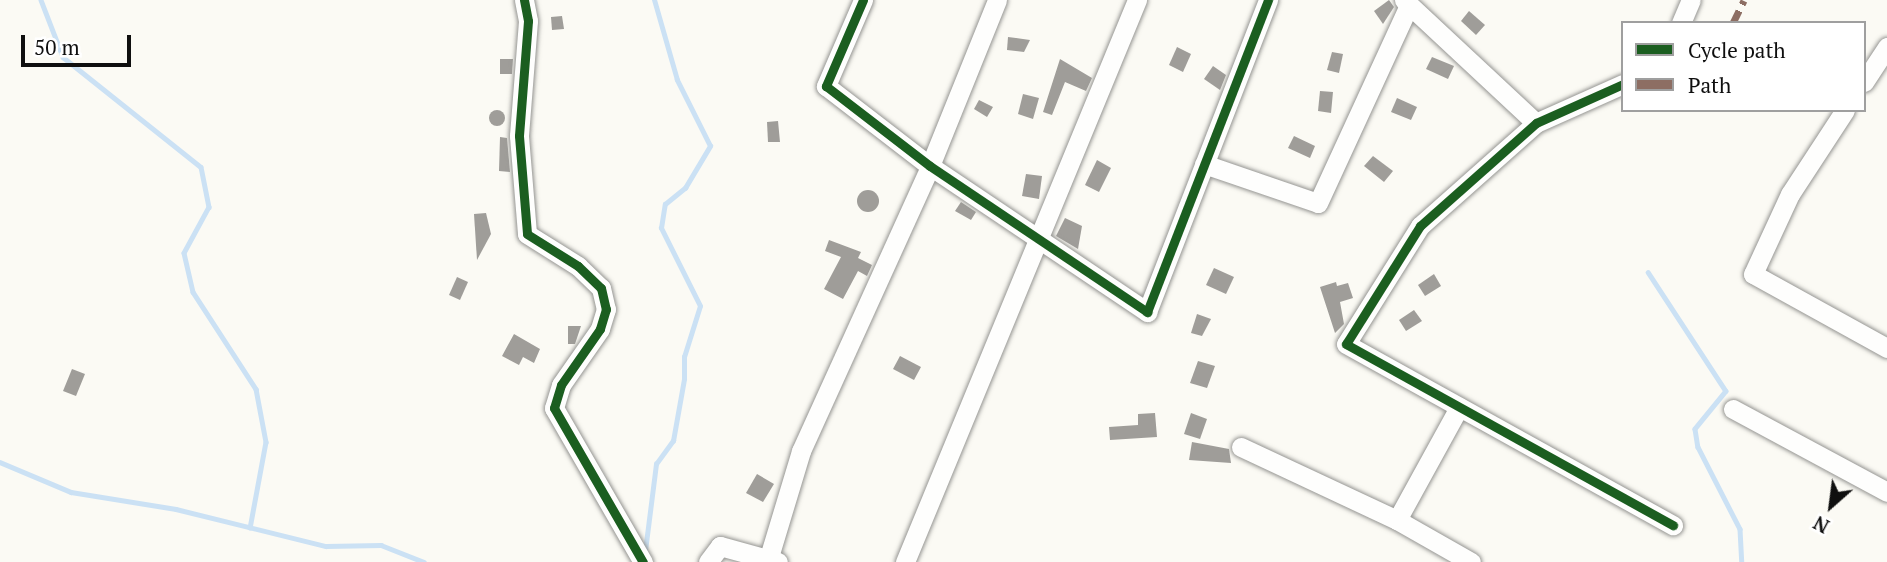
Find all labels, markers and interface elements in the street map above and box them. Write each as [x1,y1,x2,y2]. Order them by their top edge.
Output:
scale bar [24,21,135,65]
legend [1621,21,1866,112]
text: 50 m [34,33,80,61]
text: Cycle path [1688,36,1786,64]
text: Path [1688,71,1731,99]
north arrow [1796,471,1866,541]
text: N [1809,511,1833,539]

